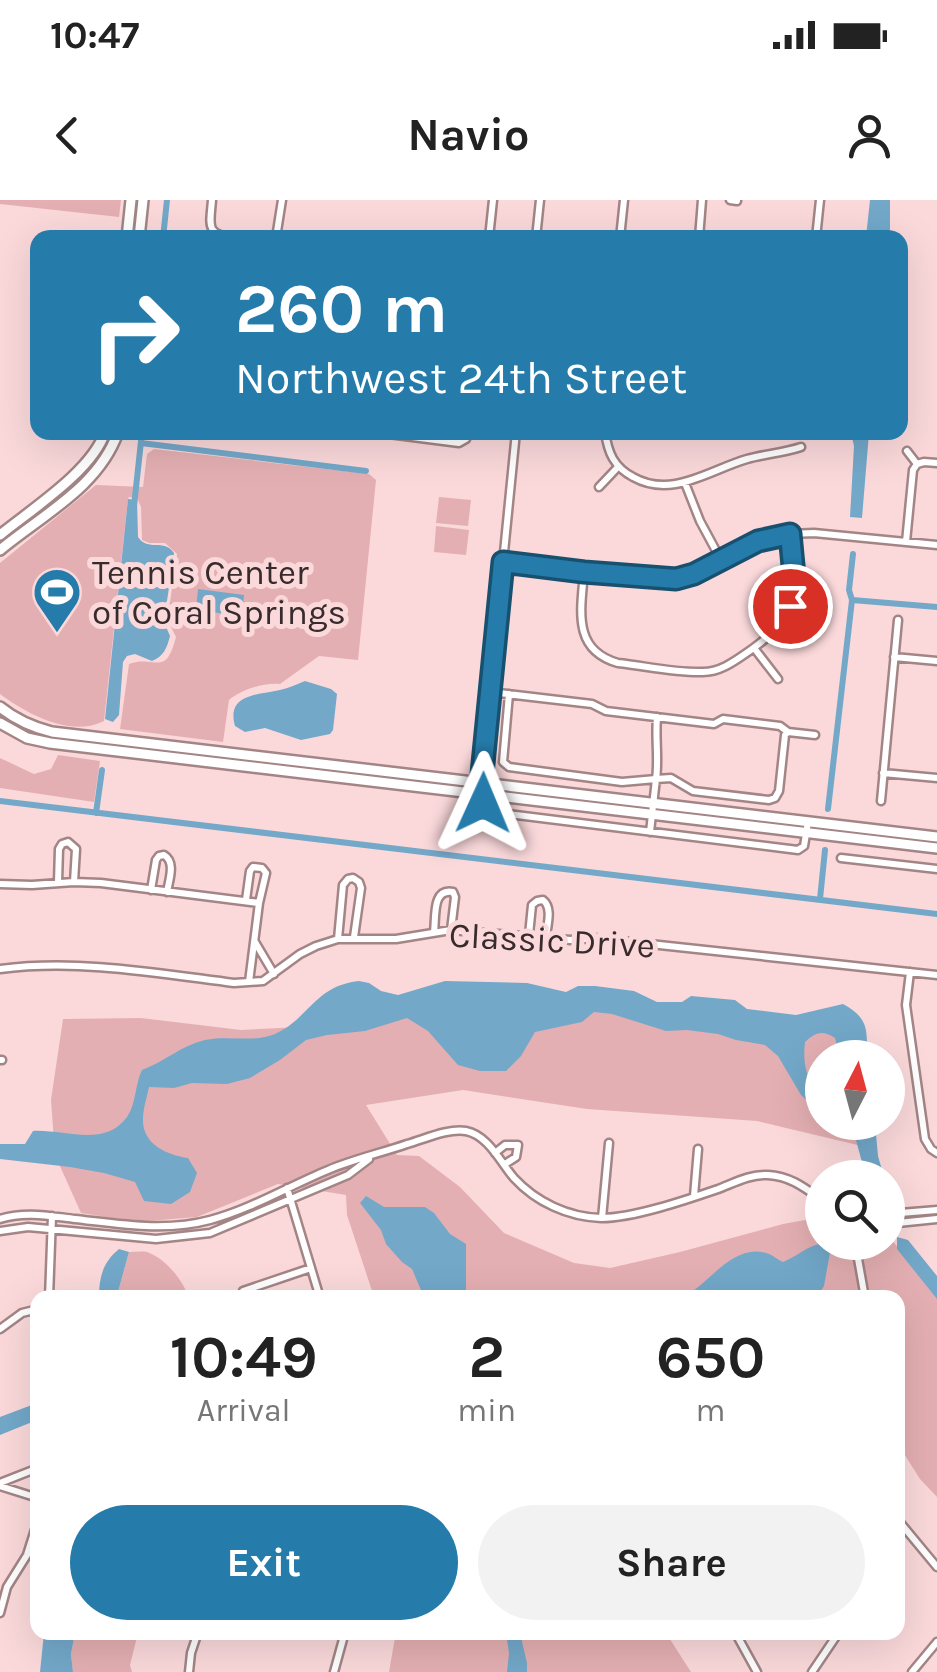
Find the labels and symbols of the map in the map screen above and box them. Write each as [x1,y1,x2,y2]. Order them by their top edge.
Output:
place label: Tennis Center of Coral Springs [92,552,346,633]
pin [748,564,833,649]
sports icon: Tennis Center of Coral Springs [31,566,83,634]
position arrow [431,751,535,855]
street label: Classic Drive [448,915,656,966]
north arrow [805,1040,905,1140]

